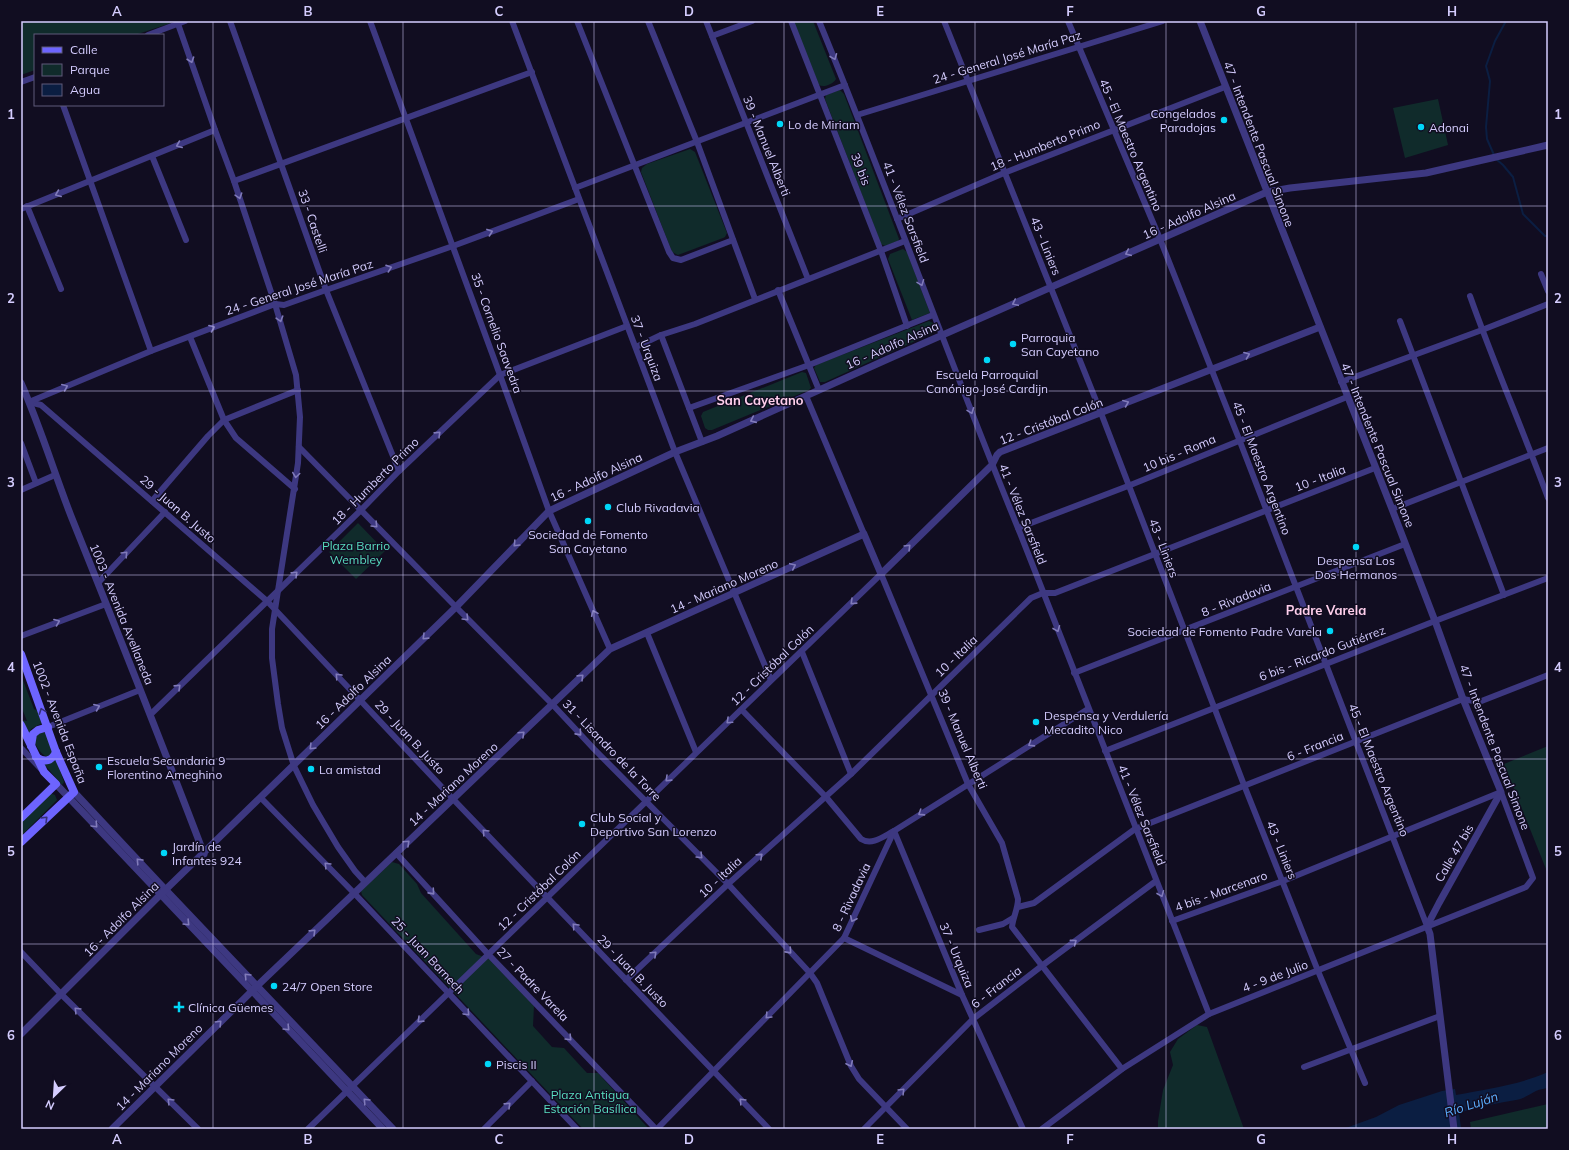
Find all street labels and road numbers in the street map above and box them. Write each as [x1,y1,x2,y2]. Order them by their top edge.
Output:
street label: 24 - General José María Paz [931,27,1083,87]
street label: 47 - Intendente Pascual Simone [1220,59,1298,229]
street label: 45 - El Maestro Argentino [1096,77,1166,213]
street label: 39 - Manuel Alberti [740,94,794,198]
street label: 18 - Humberto Primo [988,116,1102,174]
street label: 39 bis [848,151,874,187]
street label: 41 - Vélez Sarsfield [880,159,932,265]
street label: 33 - Castelli [295,187,331,255]
street label: 16 - Adolfo Alsina [1140,188,1238,242]
street label: 43 - Liniers [1027,215,1065,278]
street label: 24 - General José María Paz [223,256,375,318]
street label: 35 - Cornelio Saavedra [468,271,526,395]
street label: 37 - Urquiza [628,313,666,383]
street label: 16 - Adolfo Alsina [843,318,941,372]
street label: 47 - Intendente Pascual Simone [1338,360,1418,530]
street label: 12 - Cristóbal Colón [997,394,1105,448]
street label: 45 - El Maestro Argentino [1230,399,1295,537]
street label: 10 bis - Roma [1140,431,1218,475]
street label: 18 - Humberto Primo [328,434,422,528]
street label: 16 - Adolfo Alsina [547,449,645,505]
street label: 10 - Italia [1292,461,1348,495]
street label: 41 - Vélez Sarsfield [996,462,1050,566]
street label: 29 - Juan B. Justo [137,472,219,546]
street label: 43 - Liniers [1146,516,1182,580]
street label: 1003 - Avenida Avellaneda [87,541,157,687]
street label: 14 - Mariano Moreno [668,555,780,617]
street label: 8 - Rivadavia [1199,578,1273,620]
street label: 12 - Cristóbal Colón [727,621,817,709]
street label: 6 bis - Ricardo Gutiérrez [1257,622,1387,684]
street label: 10 - Italia [932,632,980,680]
street label: 16 - Adolfo Alsina [312,652,394,732]
street label: 1002 - Avenida España [30,658,90,786]
street label: 47 - Intendente Pascual Simone [1456,662,1534,832]
street label: 39 - Manuel Alberti [935,687,991,791]
street label: 31 - Lisandro de la Torre [560,696,664,804]
street label: 29 - Juan B. Justo [372,697,448,777]
street label: 45 - El Maestro Argentino [1345,701,1413,839]
street label: 6 - Francia [1284,728,1346,764]
street label: 14 - Mariano Moreno [405,739,501,829]
street label: 41 - Vélez Sarsfield [1115,763,1169,867]
street label: 43 - Liniers [1263,819,1301,882]
street label: Calle 47 bis [1431,821,1477,885]
street label: 12 - Cristóbal Colón [494,846,584,934]
street label: 10 - Italia [695,853,745,901]
street label: 8 - Rivadavia [829,860,873,934]
street label: 4 bis - Marcenaro [1173,867,1269,915]
street label: 16 - Adolfo Alsina [80,878,162,960]
street label: 25 - Juan Barnech [388,913,468,997]
street label: 37 - Urquiza [937,920,977,990]
street label: 29 - Juan B. Justo [594,931,672,1011]
street label: 27 - Padre Varela [494,944,572,1024]
street label: 4 - 9 de Julio [1240,957,1310,995]
street label: 6 - Francia [968,963,1024,1011]
street label: 14 - Mariano Moreno [112,1020,206,1114]

